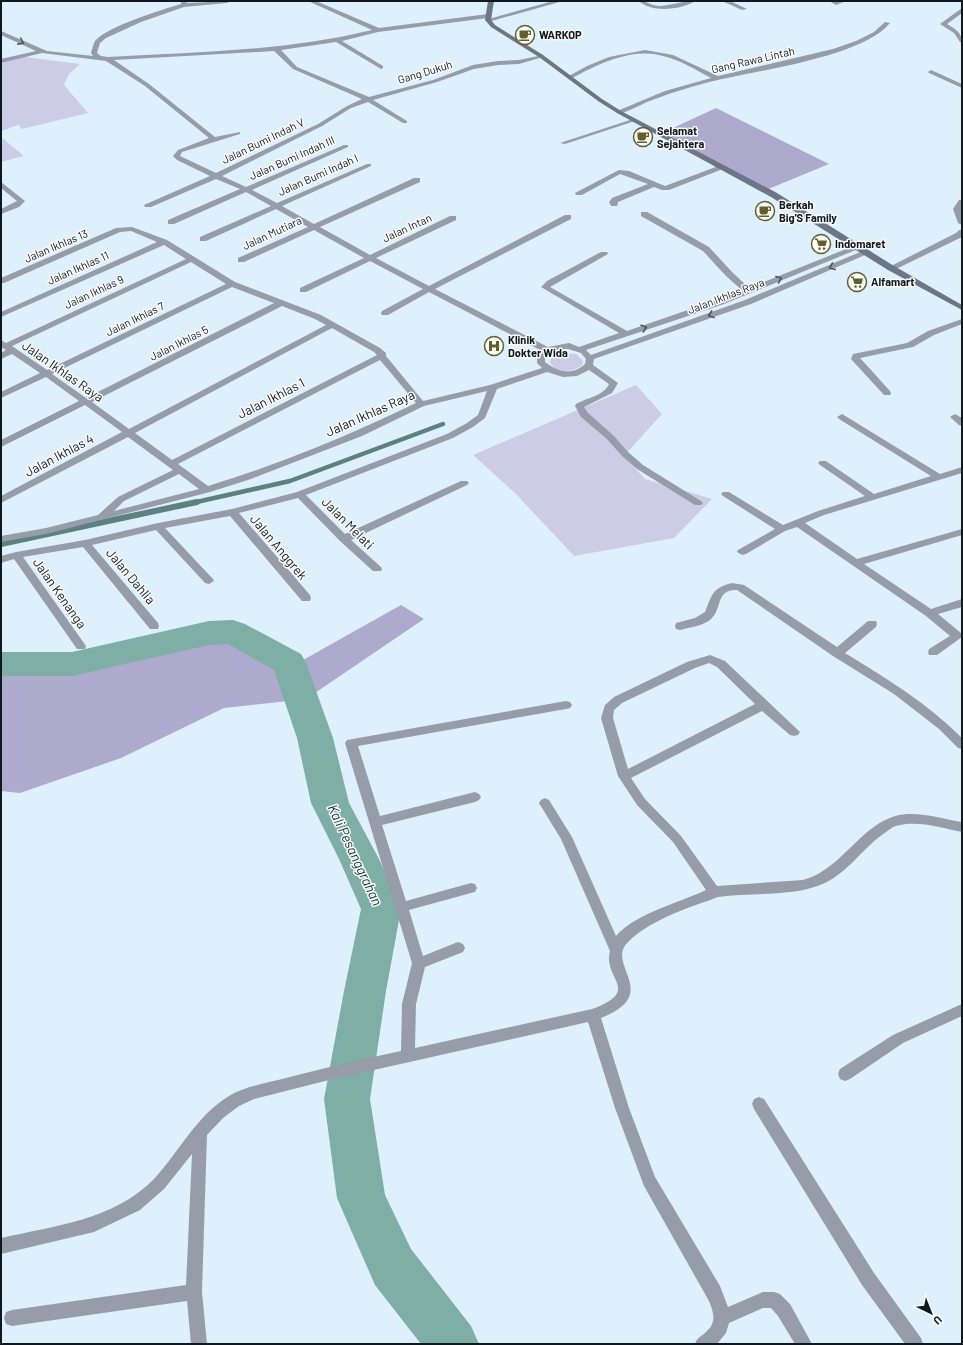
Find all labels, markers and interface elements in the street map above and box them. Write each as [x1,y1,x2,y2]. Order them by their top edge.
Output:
cafe icon: WARKOP [514,24,536,46]
place label: WARKOP [539,28,582,41]
one-way arrow [16,37,24,45]
street label: Gang Rawa Lintah [710,44,796,75]
street label: Gang Dukuh [396,57,454,86]
street label: Jalan Bumi Indah V [220,115,307,166]
place label: Selamat Sejahtera [657,124,704,150]
cafe icon: Selamat Sejahtera [632,126,654,148]
street label: Jalan Bumi Indah III [247,133,337,183]
street label: Jalan Bumi Indah I [276,151,360,199]
place label: Berkah Big'S Family [779,198,837,224]
cafe icon: Berkah Big'S Family [754,200,776,222]
street label: Jalan Intan [380,211,433,245]
street label: Jalan Mutiara [240,213,304,252]
street label: Jalan Ikhlas 13 [22,226,90,265]
supermarket icon: Indomaret [810,233,832,255]
place label: Indomaret [835,237,885,250]
street label: Jalan Ikhlas 11 [45,248,111,287]
one-way arrow [828,262,835,270]
supermarket icon: Alfamart [846,271,868,293]
street label: Jalan Ikhlas 9 [62,272,126,311]
street label: Jalan Ikhlas Raya [686,275,766,316]
one-way arrow [775,275,782,283]
place label: Alfamart [871,275,915,288]
street label: Jalan Ikhlas 7 [103,299,166,338]
one-way arrow [708,310,715,319]
street label: Jalan Ikhlas 5 [147,322,210,363]
one-way arrow [640,325,647,333]
place label: Klinik Dokter Wida [508,333,568,359]
hospital icon: Klinik Dokter Wida [483,335,505,357]
street label: Jalan Ikhlas Raya [19,337,107,405]
street label: Jalan Ikhlas 1 [235,374,307,422]
street label: Jalan Ikhlas Raya [323,386,417,440]
street label: Jalan Ikhlas 4 [22,430,96,480]
street label: Jalan Melati [319,494,377,552]
street label: Jalan Anggrek [247,511,311,583]
street label: Jalan Dahlia [103,545,159,607]
street label: Jalan Kenanga [30,555,90,631]
water label: Kali Pesanggrahan [325,801,386,908]
north arrow [911,1293,951,1333]
text: U [931,1314,945,1328]

